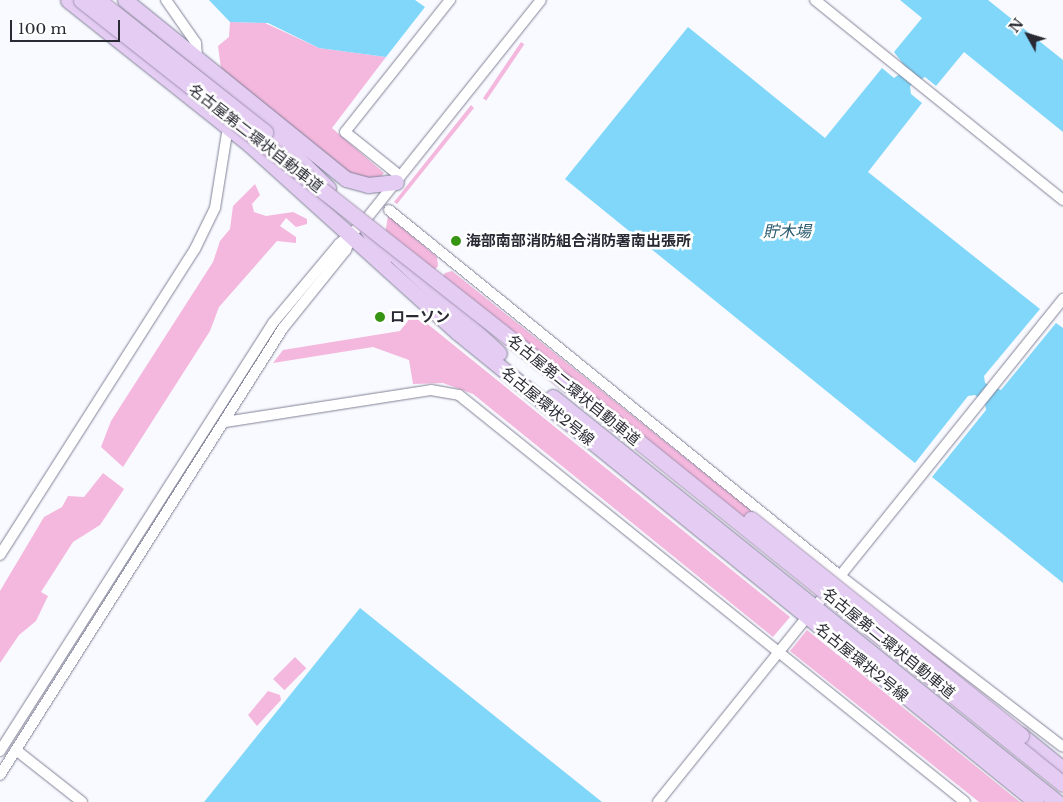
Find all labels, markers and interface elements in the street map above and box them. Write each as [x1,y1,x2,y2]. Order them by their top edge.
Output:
scale bar [12,10,122,42]
north arrow [1003,10,1053,60]
text: N [1005,15,1027,36]
text: 100 m [18,19,67,38]
street label: 名古屋第二環状自動車道 [185,80,327,196]
water label: 貯木場 [763,221,811,241]
place label: 海部南部消防組合消防署南出張所 [466,232,691,250]
marker: 海部南部消防組合消防署南出張所 [450,235,462,247]
place label: ローソン [390,308,450,326]
marker: ローソン [374,311,386,323]
street label: 名古屋第二環状自動車道 [504,331,644,449]
street label: 名古屋環状2号線 [498,363,598,449]
street label: 名古屋第二環状自動車道 [819,584,959,702]
street label: 名古屋環状2号線 [812,619,912,705]

